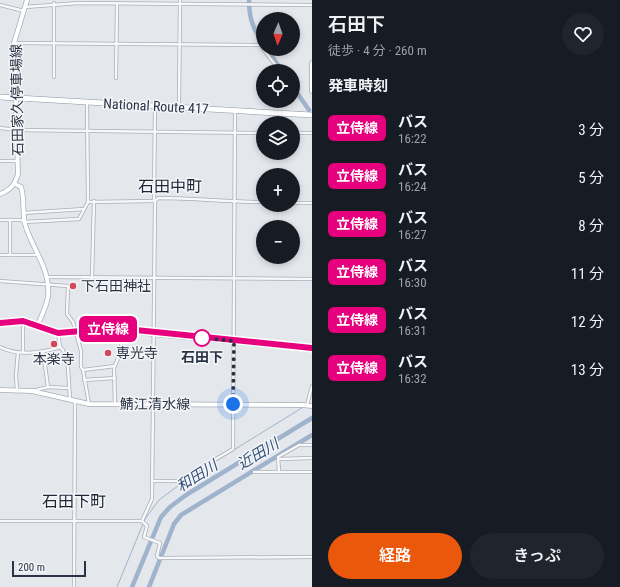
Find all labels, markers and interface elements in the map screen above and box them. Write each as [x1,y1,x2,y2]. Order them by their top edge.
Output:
north arrow [256,12,300,56]
map controls [256,12,300,264]
text: 石田下 [328,13,385,36]
button: heart [562,13,604,55]
text: 徒歩 · 4 分 · 260 m [328,43,427,58]
street label: 石田家久停車場線 [8,44,26,156]
button: locate [256,64,300,108]
text: 発車時刻 [328,77,388,95]
street label: National Route 417 [103,95,209,117]
text: バス [398,113,428,131]
button: layers [256,116,300,160]
text: 立侍線 [336,120,378,136]
text: 3 分 [578,121,604,139]
text: 16:22 [398,131,427,146]
text: バス [398,161,428,179]
button: + [256,168,300,212]
text: 立侍線 [336,168,378,184]
text: 5 分 [578,169,604,187]
district label: 石田中町 [138,177,202,196]
text: 16:24 [398,179,427,194]
text: バス [398,209,428,227]
text: 立侍線 [336,216,378,232]
text: 8 分 [578,217,604,235]
button: − [256,220,300,264]
text: 16:27 [398,227,427,242]
text: バス [398,257,428,275]
text: 立侍線 [336,264,378,280]
text: 11 分 [571,265,604,283]
text: 16:30 [398,275,427,290]
place label: 下石田神社 [81,278,151,294]
marker: 下石田神社 [68,281,78,291]
text: バス [398,305,428,323]
text: 立侍線 [336,312,378,328]
text: 12 分 [571,313,604,331]
line badge: 立侍線 [85,316,131,342]
text: 立侍線 [87,321,129,337]
text: 16:31 [398,323,427,338]
marker: 石田下 [193,329,211,347]
marker: 本楽寺 [49,339,59,349]
place label: 専光寺 [116,345,158,361]
marker: 専光寺 [103,348,113,358]
place label: 石田下 [181,349,223,365]
place label: 本楽寺 [33,351,75,367]
text: バス [398,353,428,371]
text: 立侍線 [336,360,378,376]
text: 13 分 [571,361,604,379]
text: 16:32 [398,371,427,386]
your location [223,394,243,414]
street label: 鯖江清水線 [120,396,190,412]
water label: 近田川 [234,434,284,473]
water label: 和田川 [173,455,223,496]
district label: 石田下町 [42,492,106,511]
button: 経路 [328,533,462,579]
button: きっぷ [470,533,604,579]
scale bar [12,559,86,578]
text: 200 m [18,561,45,574]

